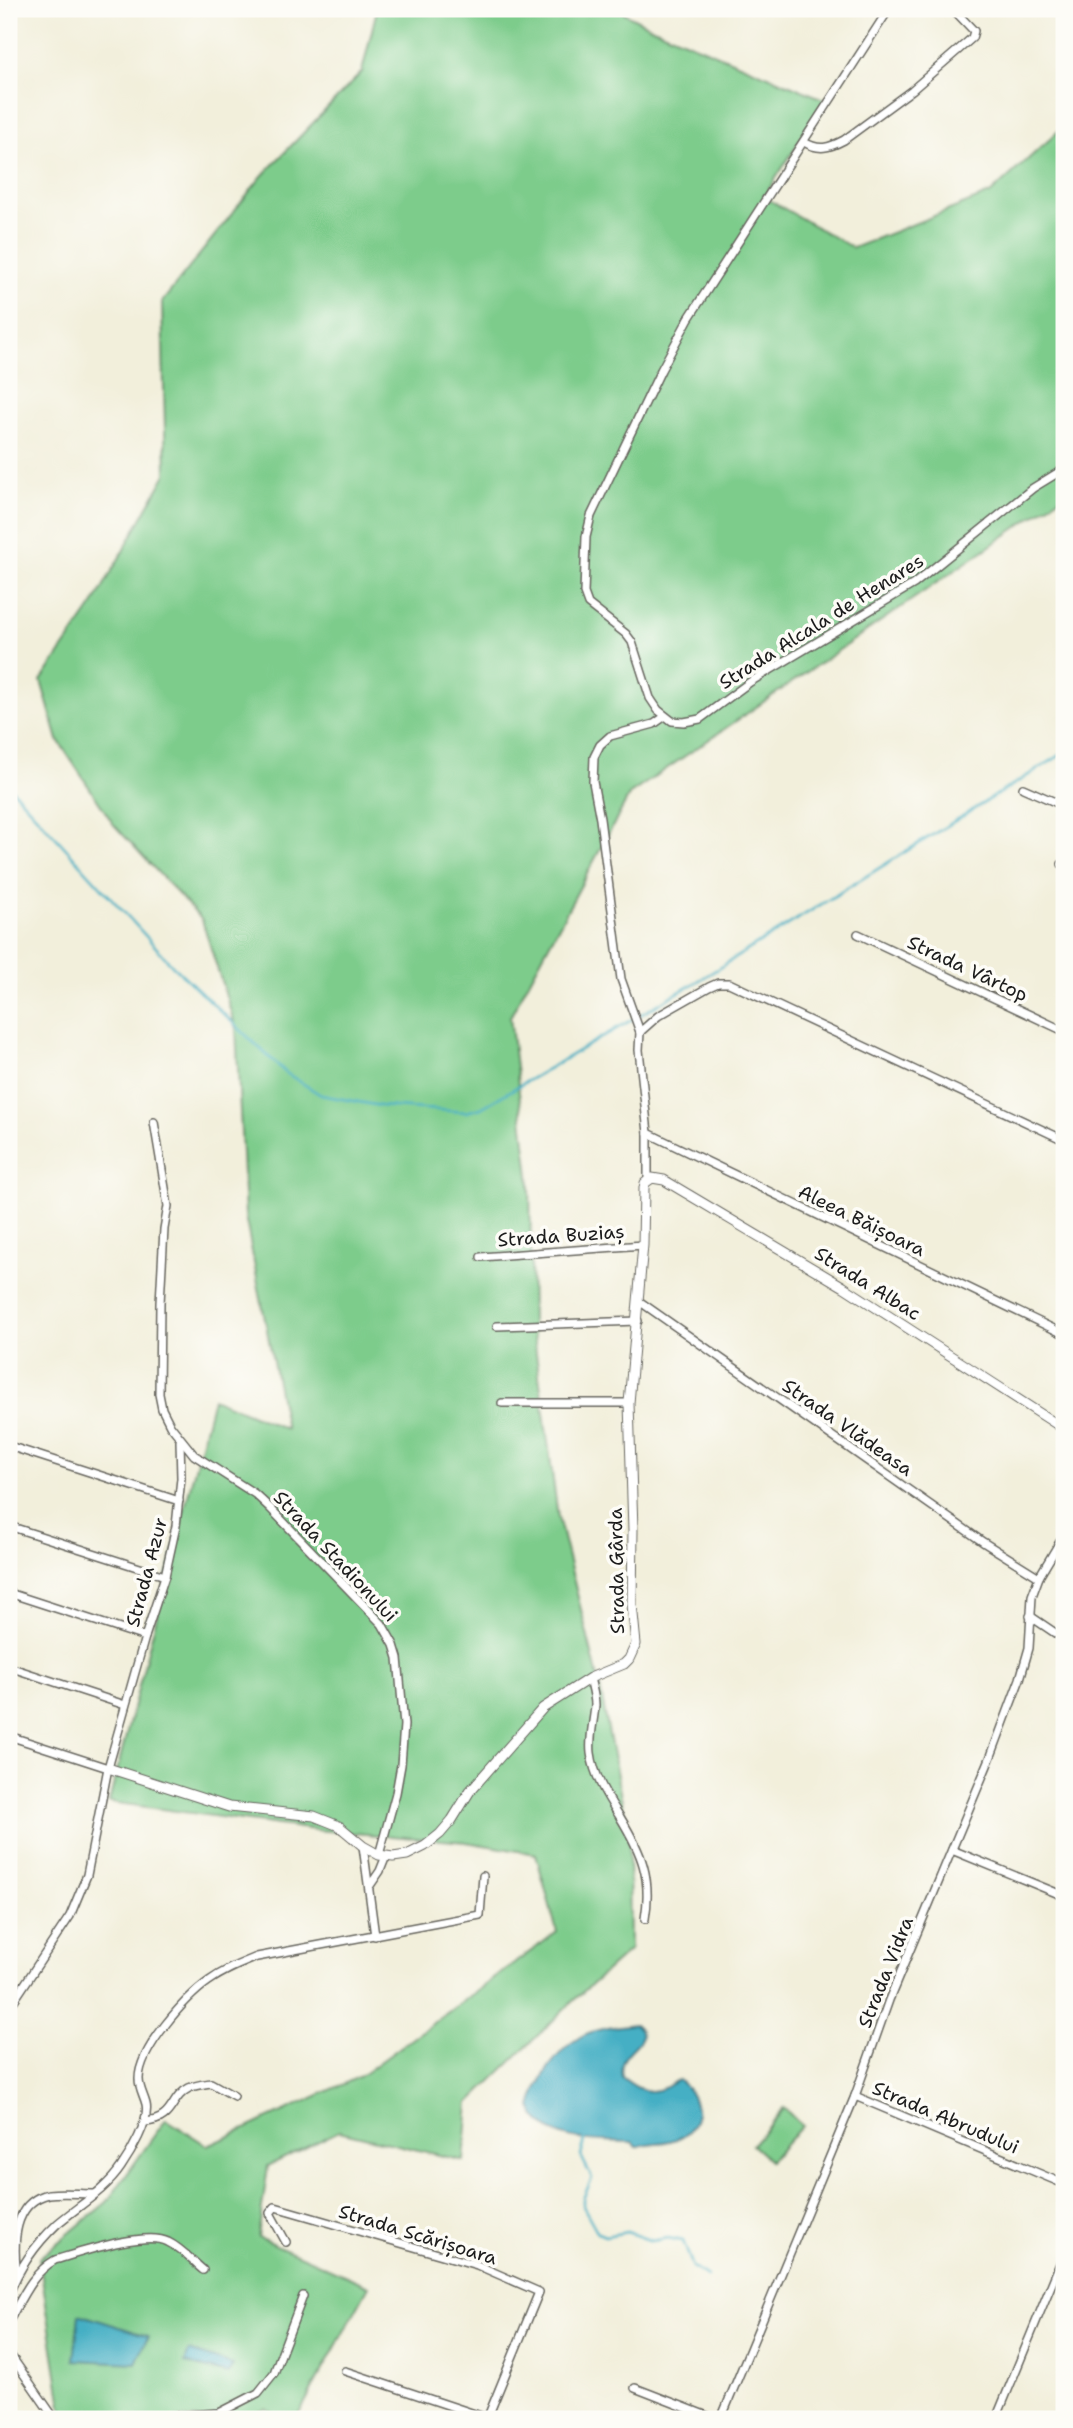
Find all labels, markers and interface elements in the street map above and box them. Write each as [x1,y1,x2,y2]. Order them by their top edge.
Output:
street label: Strada Alcala de Henares [714,548,928,695]
street label: Strada Vârtop [904,930,1032,1007]
street label: Aleea Băișoara [794,1179,930,1263]
street label: Strada Buziaș [497,1219,625,1253]
street label: Strada Albac [810,1241,925,1326]
street label: Strada Vlădeasa [778,1373,918,1482]
street label: Strada Stadionului [268,1485,403,1627]
street label: Strada Gârda [603,1508,630,1634]
street label: Strada Azur [120,1515,173,1630]
street label: Strada Vidra [852,1913,919,2031]
street label: Strada Abrudului [869,2075,1023,2160]
street label: Strada Scărișoara [335,2199,500,2271]

